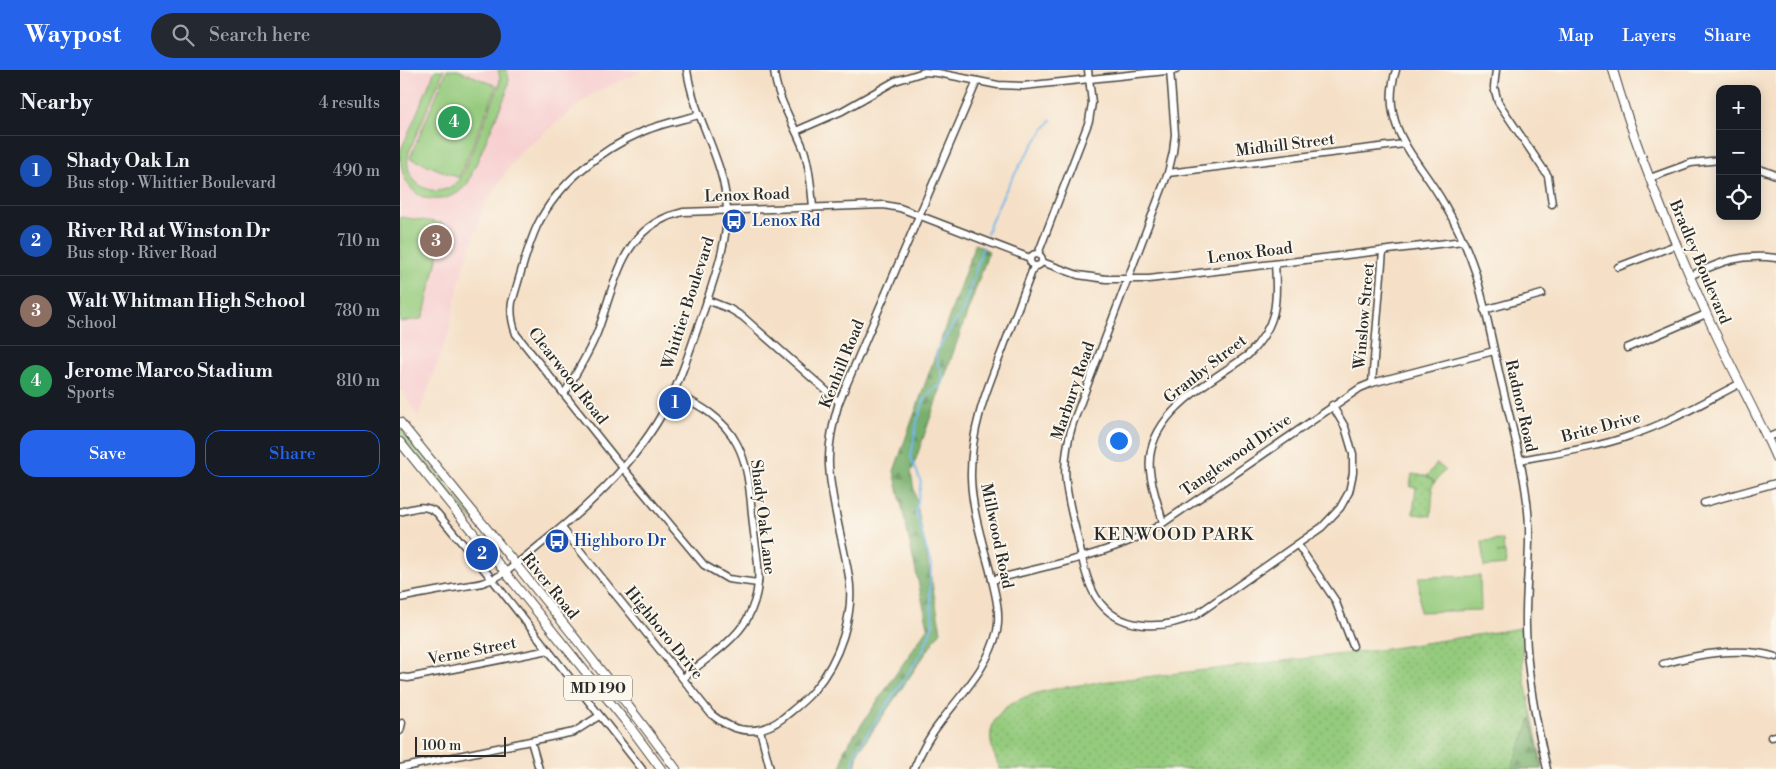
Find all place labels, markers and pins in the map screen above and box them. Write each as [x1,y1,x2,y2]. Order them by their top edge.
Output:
pin: 4 [438,103,470,141]
bus stop icon: Lenox Rd [721,208,747,234]
place label: Lenox Rd [752,211,820,231]
pin: 3 [420,222,452,260]
pin: 1 [659,384,691,422]
bus stop icon: Highboro Dr [544,528,570,554]
place label: Highboro Dr [574,531,666,551]
pin: 2 [466,535,498,573]

